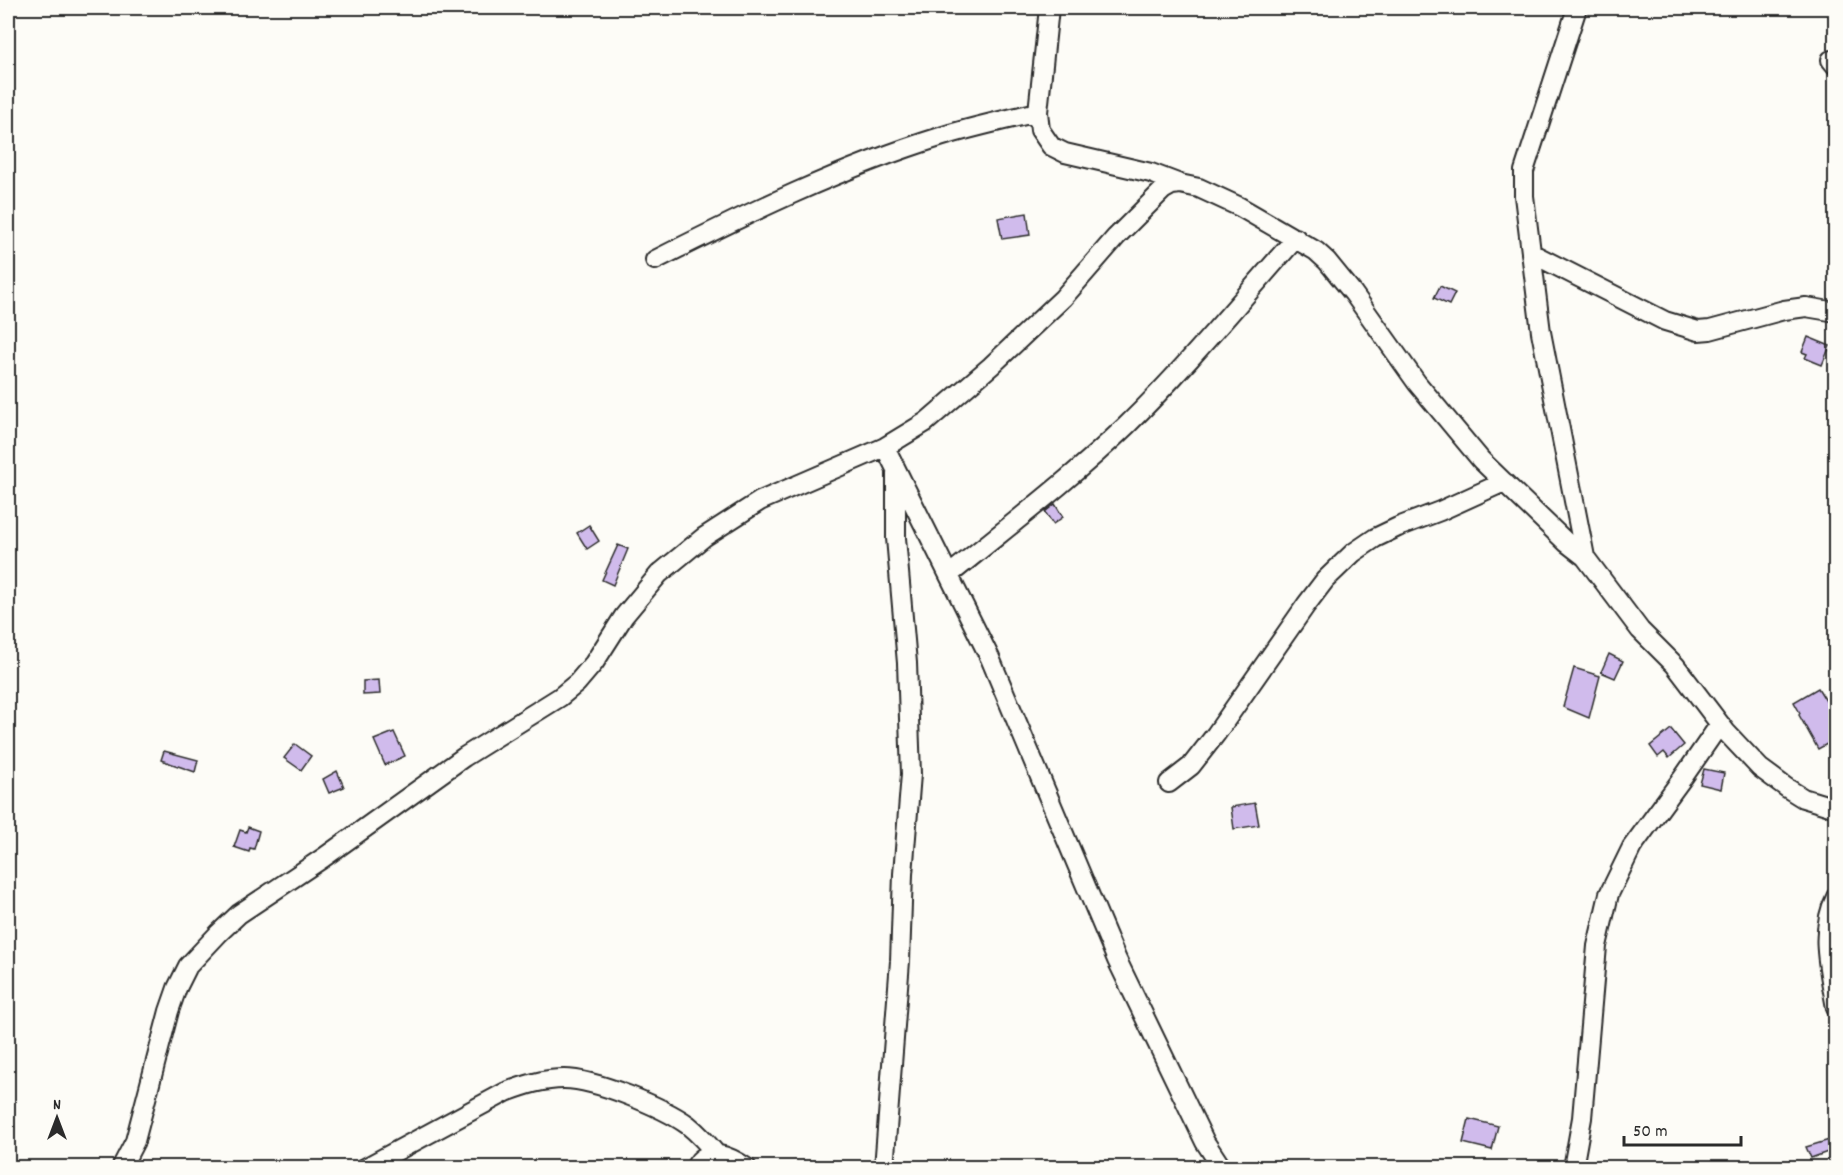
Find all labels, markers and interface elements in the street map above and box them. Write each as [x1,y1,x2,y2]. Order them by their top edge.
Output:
north arrow [27,1088,87,1148]
text: N [53,1094,61,1117]
scale bar [1624,1109,1741,1147]
text: 50 m [1633,1120,1668,1145]

